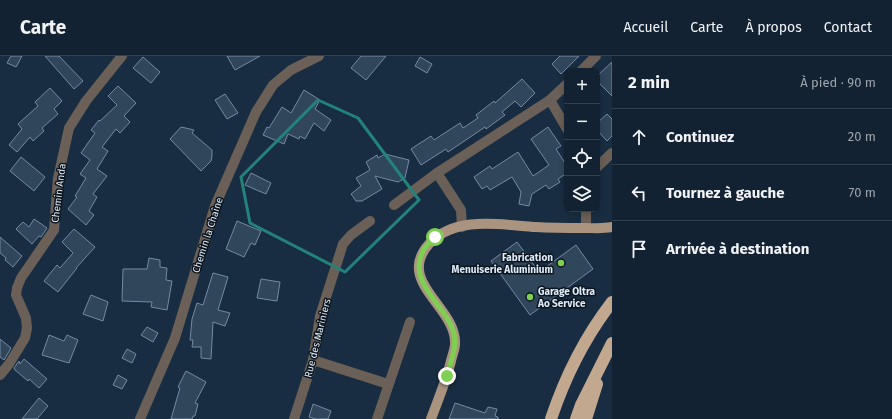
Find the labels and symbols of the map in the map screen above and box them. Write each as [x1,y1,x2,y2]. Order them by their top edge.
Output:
street label: Chemin Anda [49,163,69,223]
street label: Chemin la Chaîne [190,196,226,275]
route start [426,228,444,246]
place label: Fabrication Menuiserie Aluminium [452,252,553,276]
marker: Fabrication Menuiserie Aluminium [556,258,566,268]
place label: Garage Oltra Ao Service [537,286,596,310]
marker: Garage Oltra Ao Service [525,292,535,302]
street label: Rue des Mariniers [302,297,334,379]
route end [438,367,456,385]

